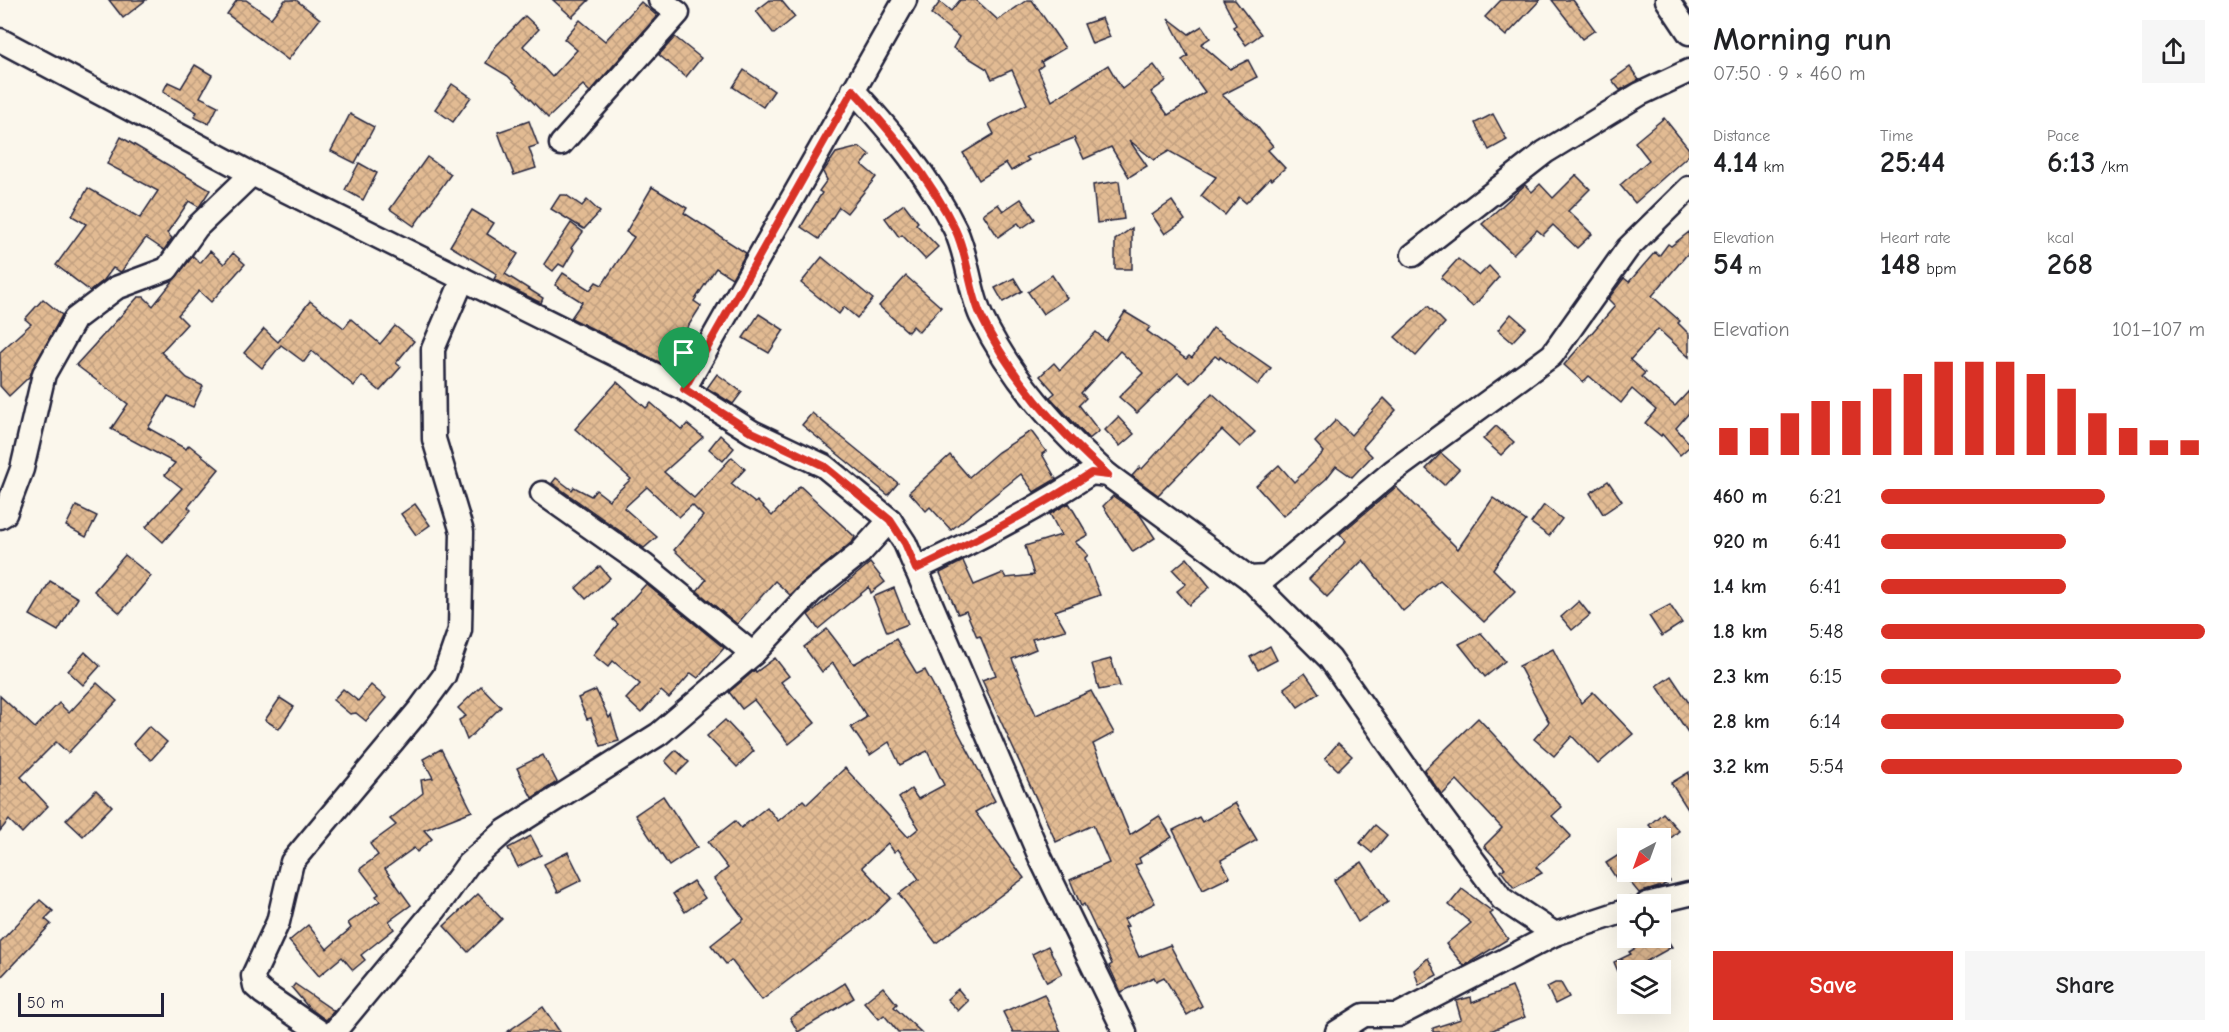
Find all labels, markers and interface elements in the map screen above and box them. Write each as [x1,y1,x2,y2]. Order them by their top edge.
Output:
text: Morning run [1713,20,1892,58]
button: share [2142,20,2205,83]
text: 07:50 · 9 × 460 m [1713,62,1866,85]
text: Distance [1713,127,1770,145]
text: Time [1880,127,1913,145]
text: Pace [2047,127,2079,145]
text: 4.14 [1713,145,1758,180]
text: 25:44 [1880,145,1945,180]
text: 6:13 [2047,145,2095,180]
text: km [1758,158,1784,176]
text: /km [2095,158,2129,176]
text: Elevation [1713,229,1774,247]
text: Heart rate [1880,229,1951,247]
text: kcal [2047,229,2074,247]
text: 54 [1713,247,1743,282]
text: 148 [1880,247,1921,282]
text: 268 [2047,247,2093,282]
text: m [1743,260,1762,278]
text: bpm [1921,260,1957,278]
text: Elevation [1713,318,1790,341]
text: 101–107 m [2112,318,2205,341]
pin [658,327,709,389]
icon: arrive [667,336,700,369]
text: 460 m [1713,485,1767,508]
text: 6:21 [1809,485,1842,508]
text: 920 m [1713,530,1768,553]
text: 6:41 [1809,530,1841,553]
text: 1.4 km [1713,575,1767,598]
text: 6:41 [1809,575,1841,598]
text: 1.8 km [1713,620,1768,643]
text: 5:48 [1809,620,1843,643]
text: 2.3 km [1713,665,1769,688]
text: 6:15 [1809,665,1842,688]
text: 2.8 km [1713,710,1770,733]
text: 6:14 [1809,710,1841,733]
text: 3.2 km [1713,755,1769,778]
text: 5:54 [1809,755,1844,778]
north arrow [1617,828,1671,882]
map controls [1617,828,1671,1014]
button: locate [1617,894,1671,948]
button: Save [1713,951,1953,1020]
button: Share [1965,951,2205,1020]
button: layers [1617,960,1671,1014]
scale bar [18,990,164,1018]
text: 50 m [27,994,64,1012]

